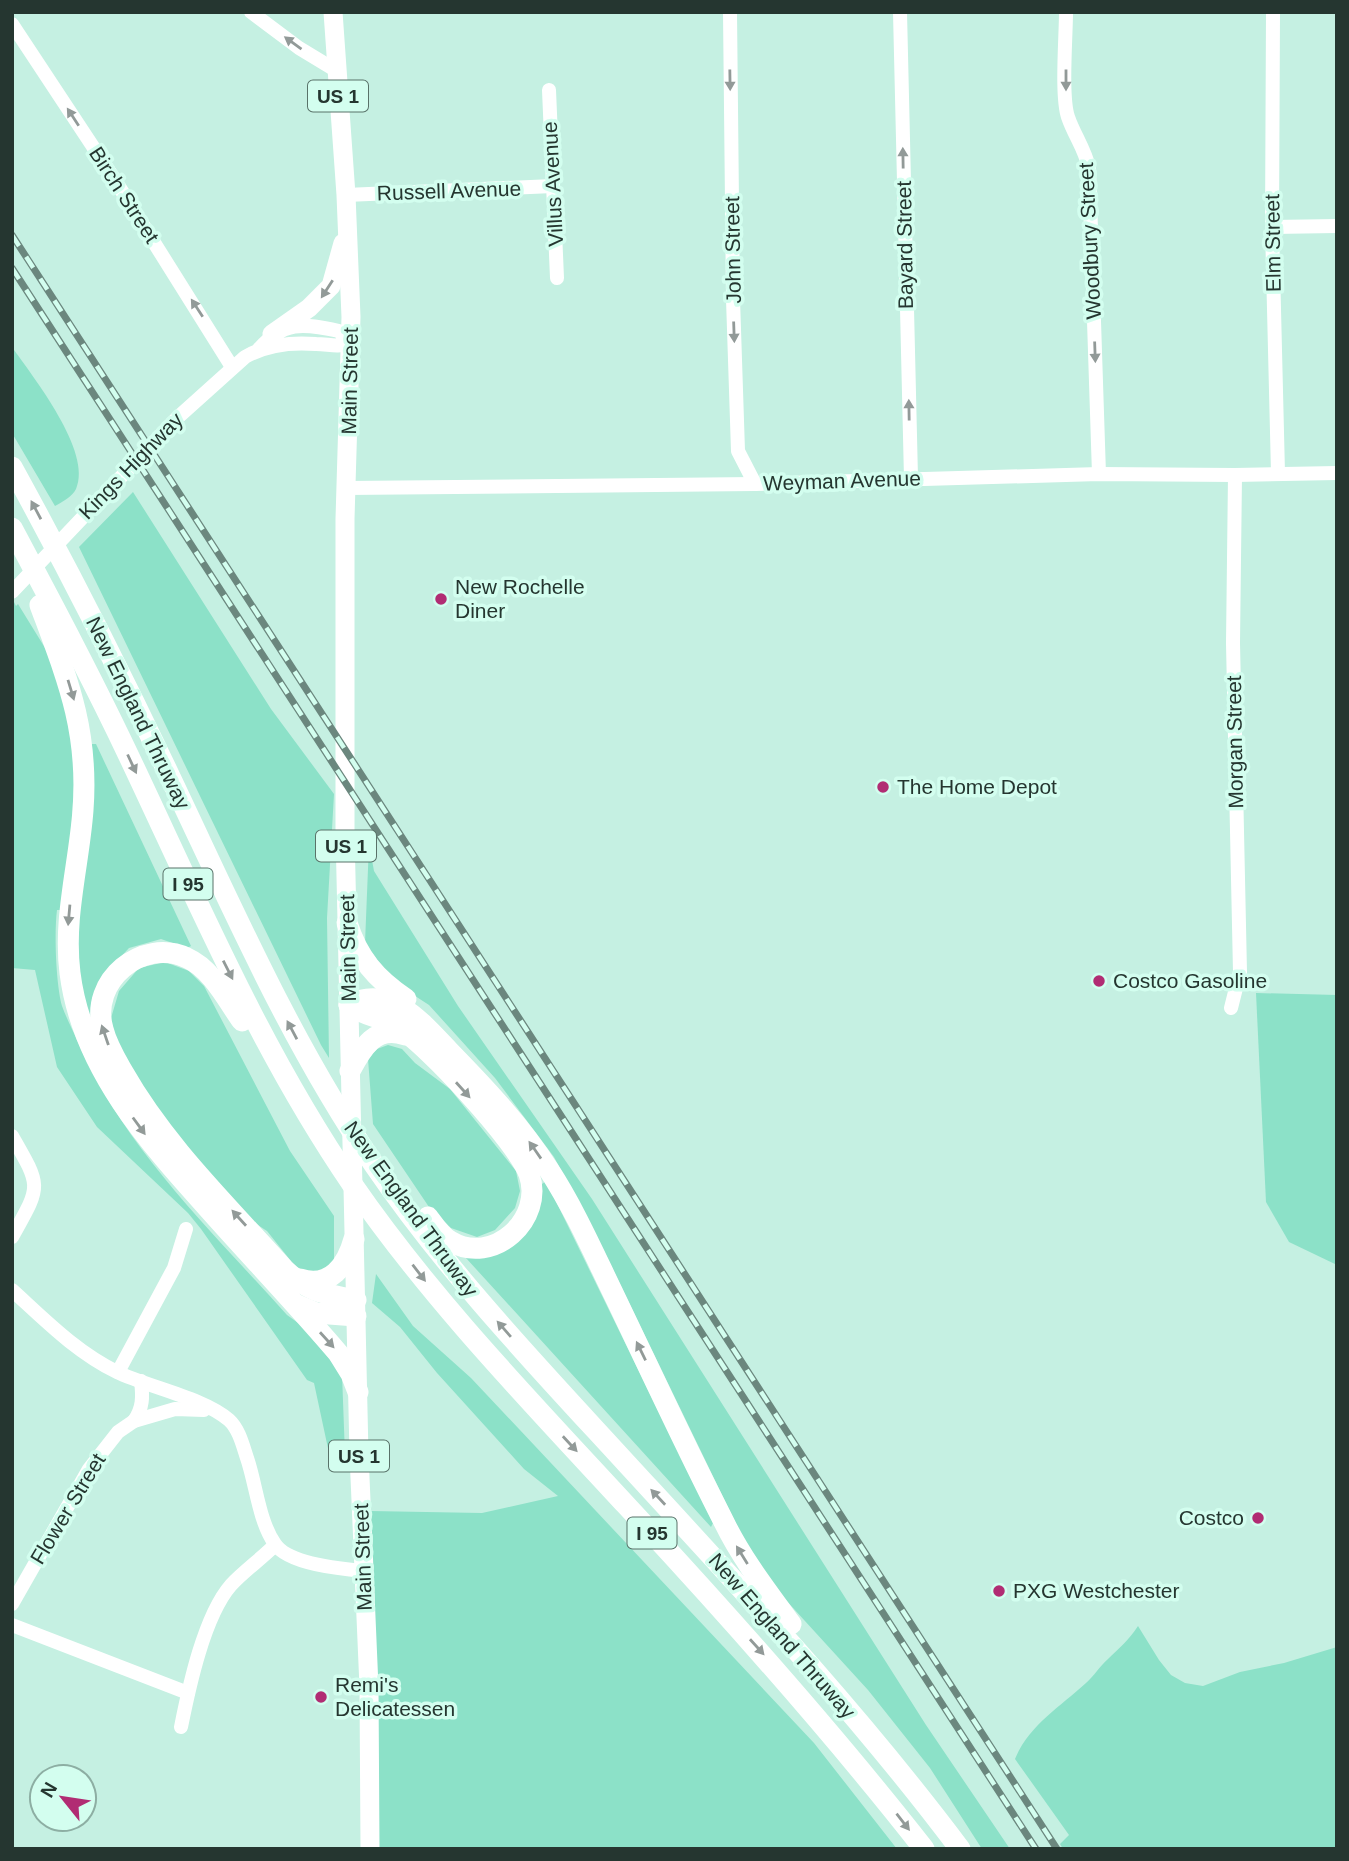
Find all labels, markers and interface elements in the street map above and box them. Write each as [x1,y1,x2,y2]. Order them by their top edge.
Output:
one-way arrow [284,37,302,51]
one-way arrow [725,70,736,92]
one-way arrow [1060,70,1072,92]
road number: US 1 [308,80,368,111]
one-way arrow [67,107,80,127]
street label: Villus Avenue [538,121,567,247]
street label: Birch Street [85,142,164,247]
one-way arrow [897,147,909,169]
street label: Woodbury Street [1074,162,1105,320]
street label: Russell Avenue [376,176,522,205]
street label: Bayard Street [892,180,917,309]
street label: Elm Street [1260,194,1285,292]
street label: John Street [720,196,745,304]
one-way arrow [320,279,333,299]
one-way arrow [190,299,203,318]
one-way arrow [728,322,740,344]
street label: Main Street [337,327,362,435]
one-way arrow [1090,342,1101,364]
one-way arrow [903,398,915,420]
street label: Kings Highway [74,407,188,524]
street label: Weyman Avenue [763,466,921,495]
one-way arrow [30,501,42,520]
place label: New Rochelle Diner [455,575,585,622]
marker: New Rochelle Diner [433,591,449,607]
street label: New England Thruway [82,613,195,813]
street label: Morgan Street [1222,675,1247,809]
one-way arrow [67,680,77,701]
one-way arrow [126,754,138,774]
place label: The Home Depot [897,775,1057,798]
marker: The Home Depot [875,779,891,795]
road number: US 1 [316,831,376,862]
road number: I 95 [164,869,212,900]
street label: Main Street [335,894,360,1002]
one-way arrow [63,904,74,926]
one-way arrow [223,960,234,980]
place label: Costco Gasoline [1113,969,1267,992]
marker: Costco Gasoline [1091,973,1107,989]
one-way arrow [286,1020,298,1040]
one-way arrow [99,1025,110,1046]
one-way arrow [455,1081,471,1099]
one-way arrow [131,1117,145,1135]
street label: New England Thruway [340,1117,483,1301]
one-way arrow [528,1141,542,1159]
one-way arrow [231,1210,247,1227]
one-way arrow [412,1264,427,1282]
one-way arrow [497,1321,512,1338]
one-way arrow [318,1331,334,1348]
one-way arrow [635,1341,647,1361]
one-way arrow [561,1435,577,1452]
road number: US 1 [329,1440,389,1472]
street label: Flower Street [26,1449,110,1568]
one-way arrow [650,1489,666,1506]
street label: Main Street [349,1503,376,1611]
place label: Costco [1179,1506,1244,1529]
marker: Costco [1250,1510,1266,1526]
road number: I 95 [628,1518,676,1548]
one-way arrow [736,1545,749,1564]
street label: New England Thruway [705,1549,861,1723]
place label: PXG Westchester [1013,1579,1180,1602]
marker: PXG Westchester [991,1583,1007,1599]
one-way arrow [749,1638,765,1656]
place label: Remi's Delicatessen [335,1673,455,1720]
marker: Remi's Delicatessen [313,1689,329,1705]
north arrow [28,1763,98,1833]
text: N [36,1779,61,1801]
one-way arrow [895,1812,910,1830]

